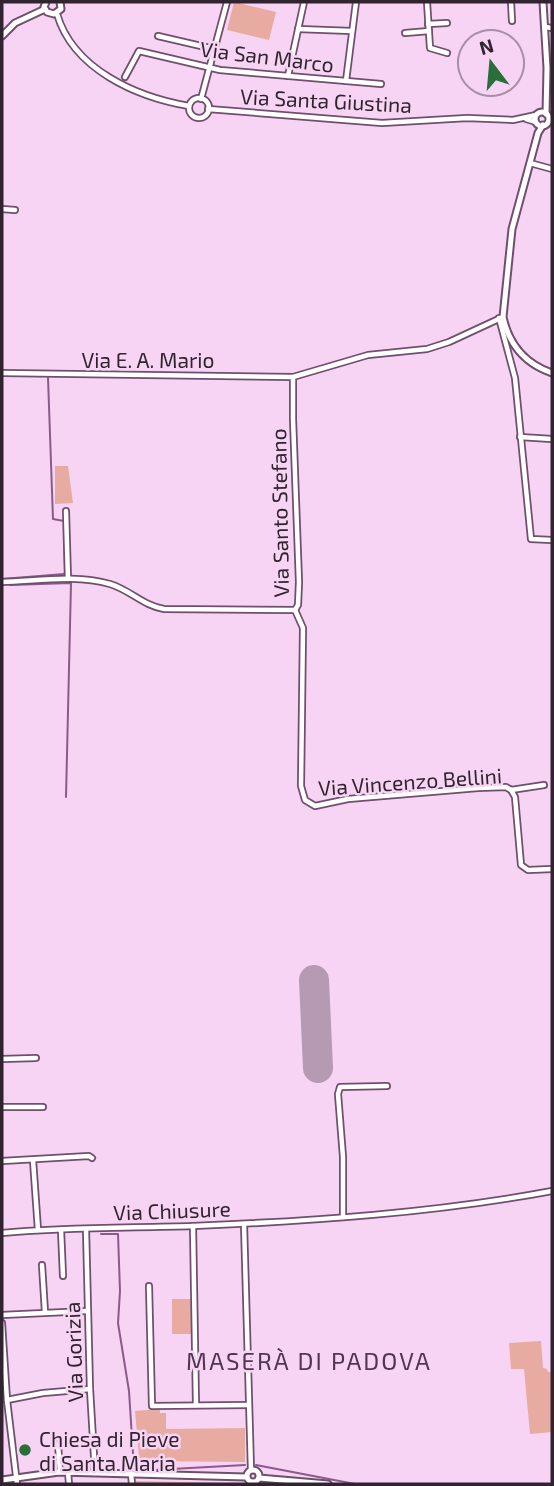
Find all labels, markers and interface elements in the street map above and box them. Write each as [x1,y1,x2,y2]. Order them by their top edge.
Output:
north arrow [456,28,526,98]
text: N [476,33,496,59]
street label: Via San Marco [199,35,335,77]
street label: Via Santa Giustina [240,83,412,117]
street label: Via E. A. Mario [81,347,215,372]
street label: Via Santo Stefano [265,428,293,598]
street label: Via Vincenzo Bellini [317,762,503,800]
street label: Via Chiusure [113,1195,231,1225]
street label: Via Gorizia [59,1301,87,1403]
district label: MASERÀ DI PADOVA [186,1346,432,1375]
place label: Chiesa di Pieve di Santa Maria [39,1426,180,1475]
marker: Chiesa di Pieve di Santa Maria [17,1442,33,1458]

